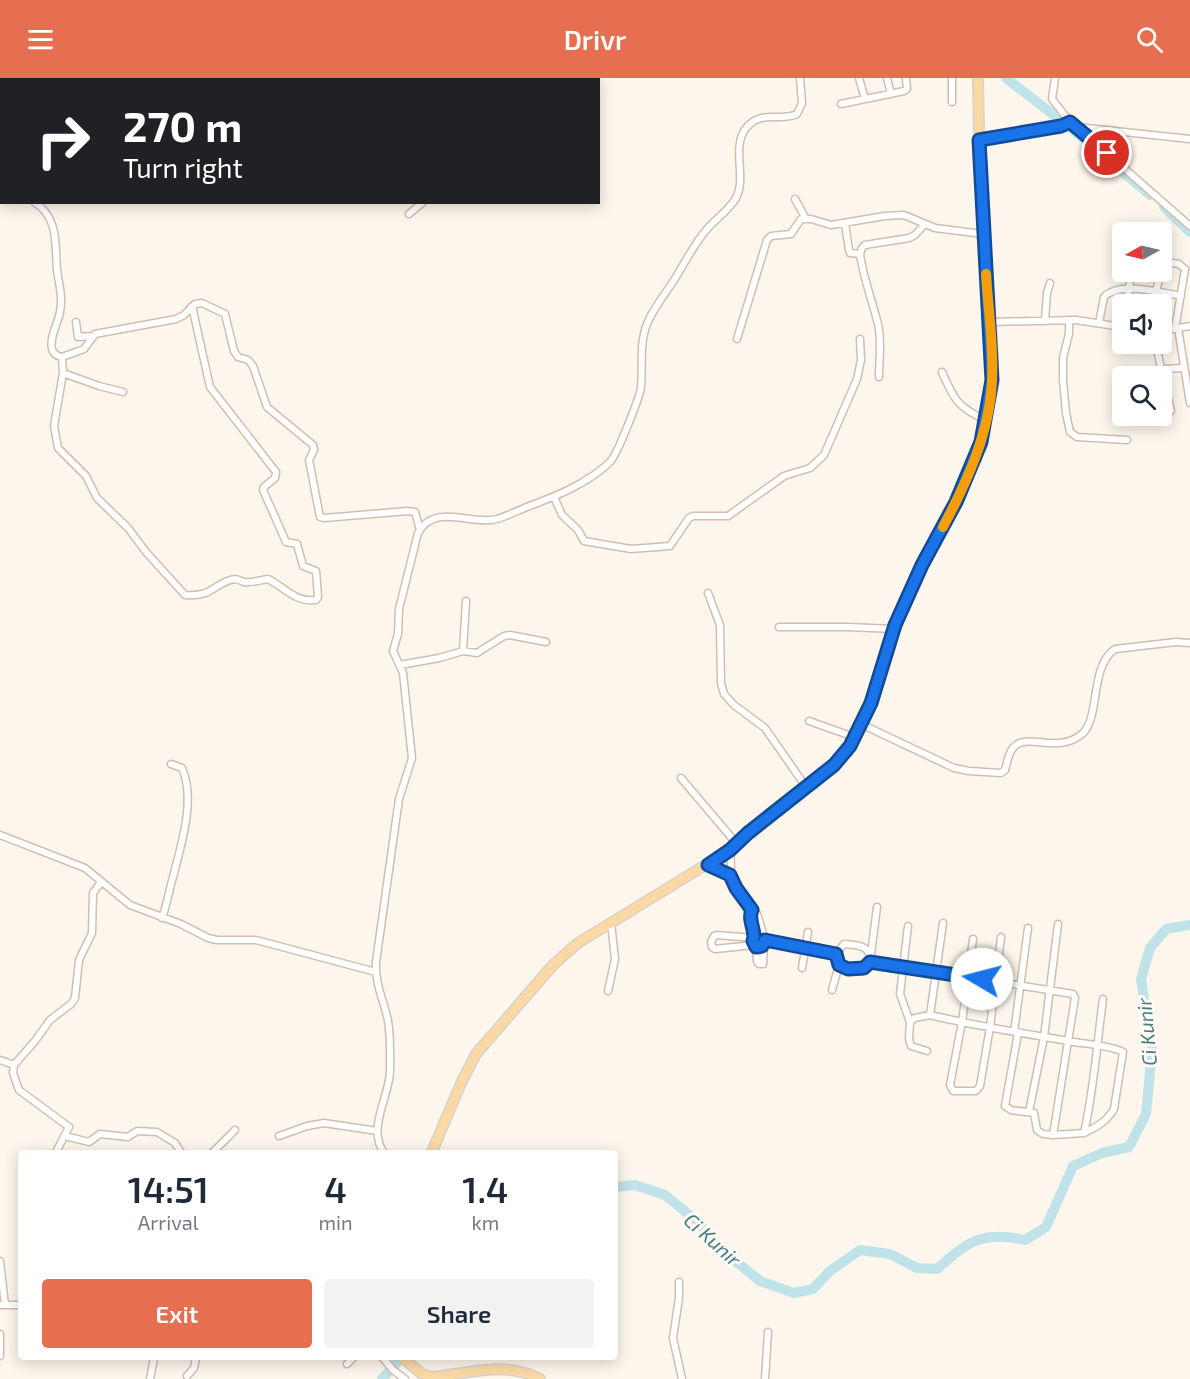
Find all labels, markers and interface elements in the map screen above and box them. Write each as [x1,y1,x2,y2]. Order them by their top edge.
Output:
icon: menu [24,23,57,56]
text: Drivr [564,23,626,55]
icon: search [1133,23,1166,56]
text: 270 m [123,100,242,150]
icon: right [24,102,102,180]
pin [1081,127,1132,178]
icon: arrive [1090,136,1123,169]
text: Turn right [123,151,243,183]
north arrow [1112,222,1172,282]
map controls [1112,222,1172,426]
button: sound [1112,294,1172,354]
button: search [1112,366,1172,426]
position arrow [950,947,1014,1011]
water label: Ci Kunir [1131,996,1161,1067]
text: 14:51 [128,1167,209,1210]
text: 4 [324,1167,347,1210]
text: 1.4 [462,1167,508,1210]
water label: Ci Kunir [680,1207,747,1271]
text: Arrival [138,1210,199,1234]
text: min [319,1210,353,1234]
text: km [471,1210,499,1234]
button: Exit [42,1279,312,1348]
button: Share [324,1279,594,1348]

